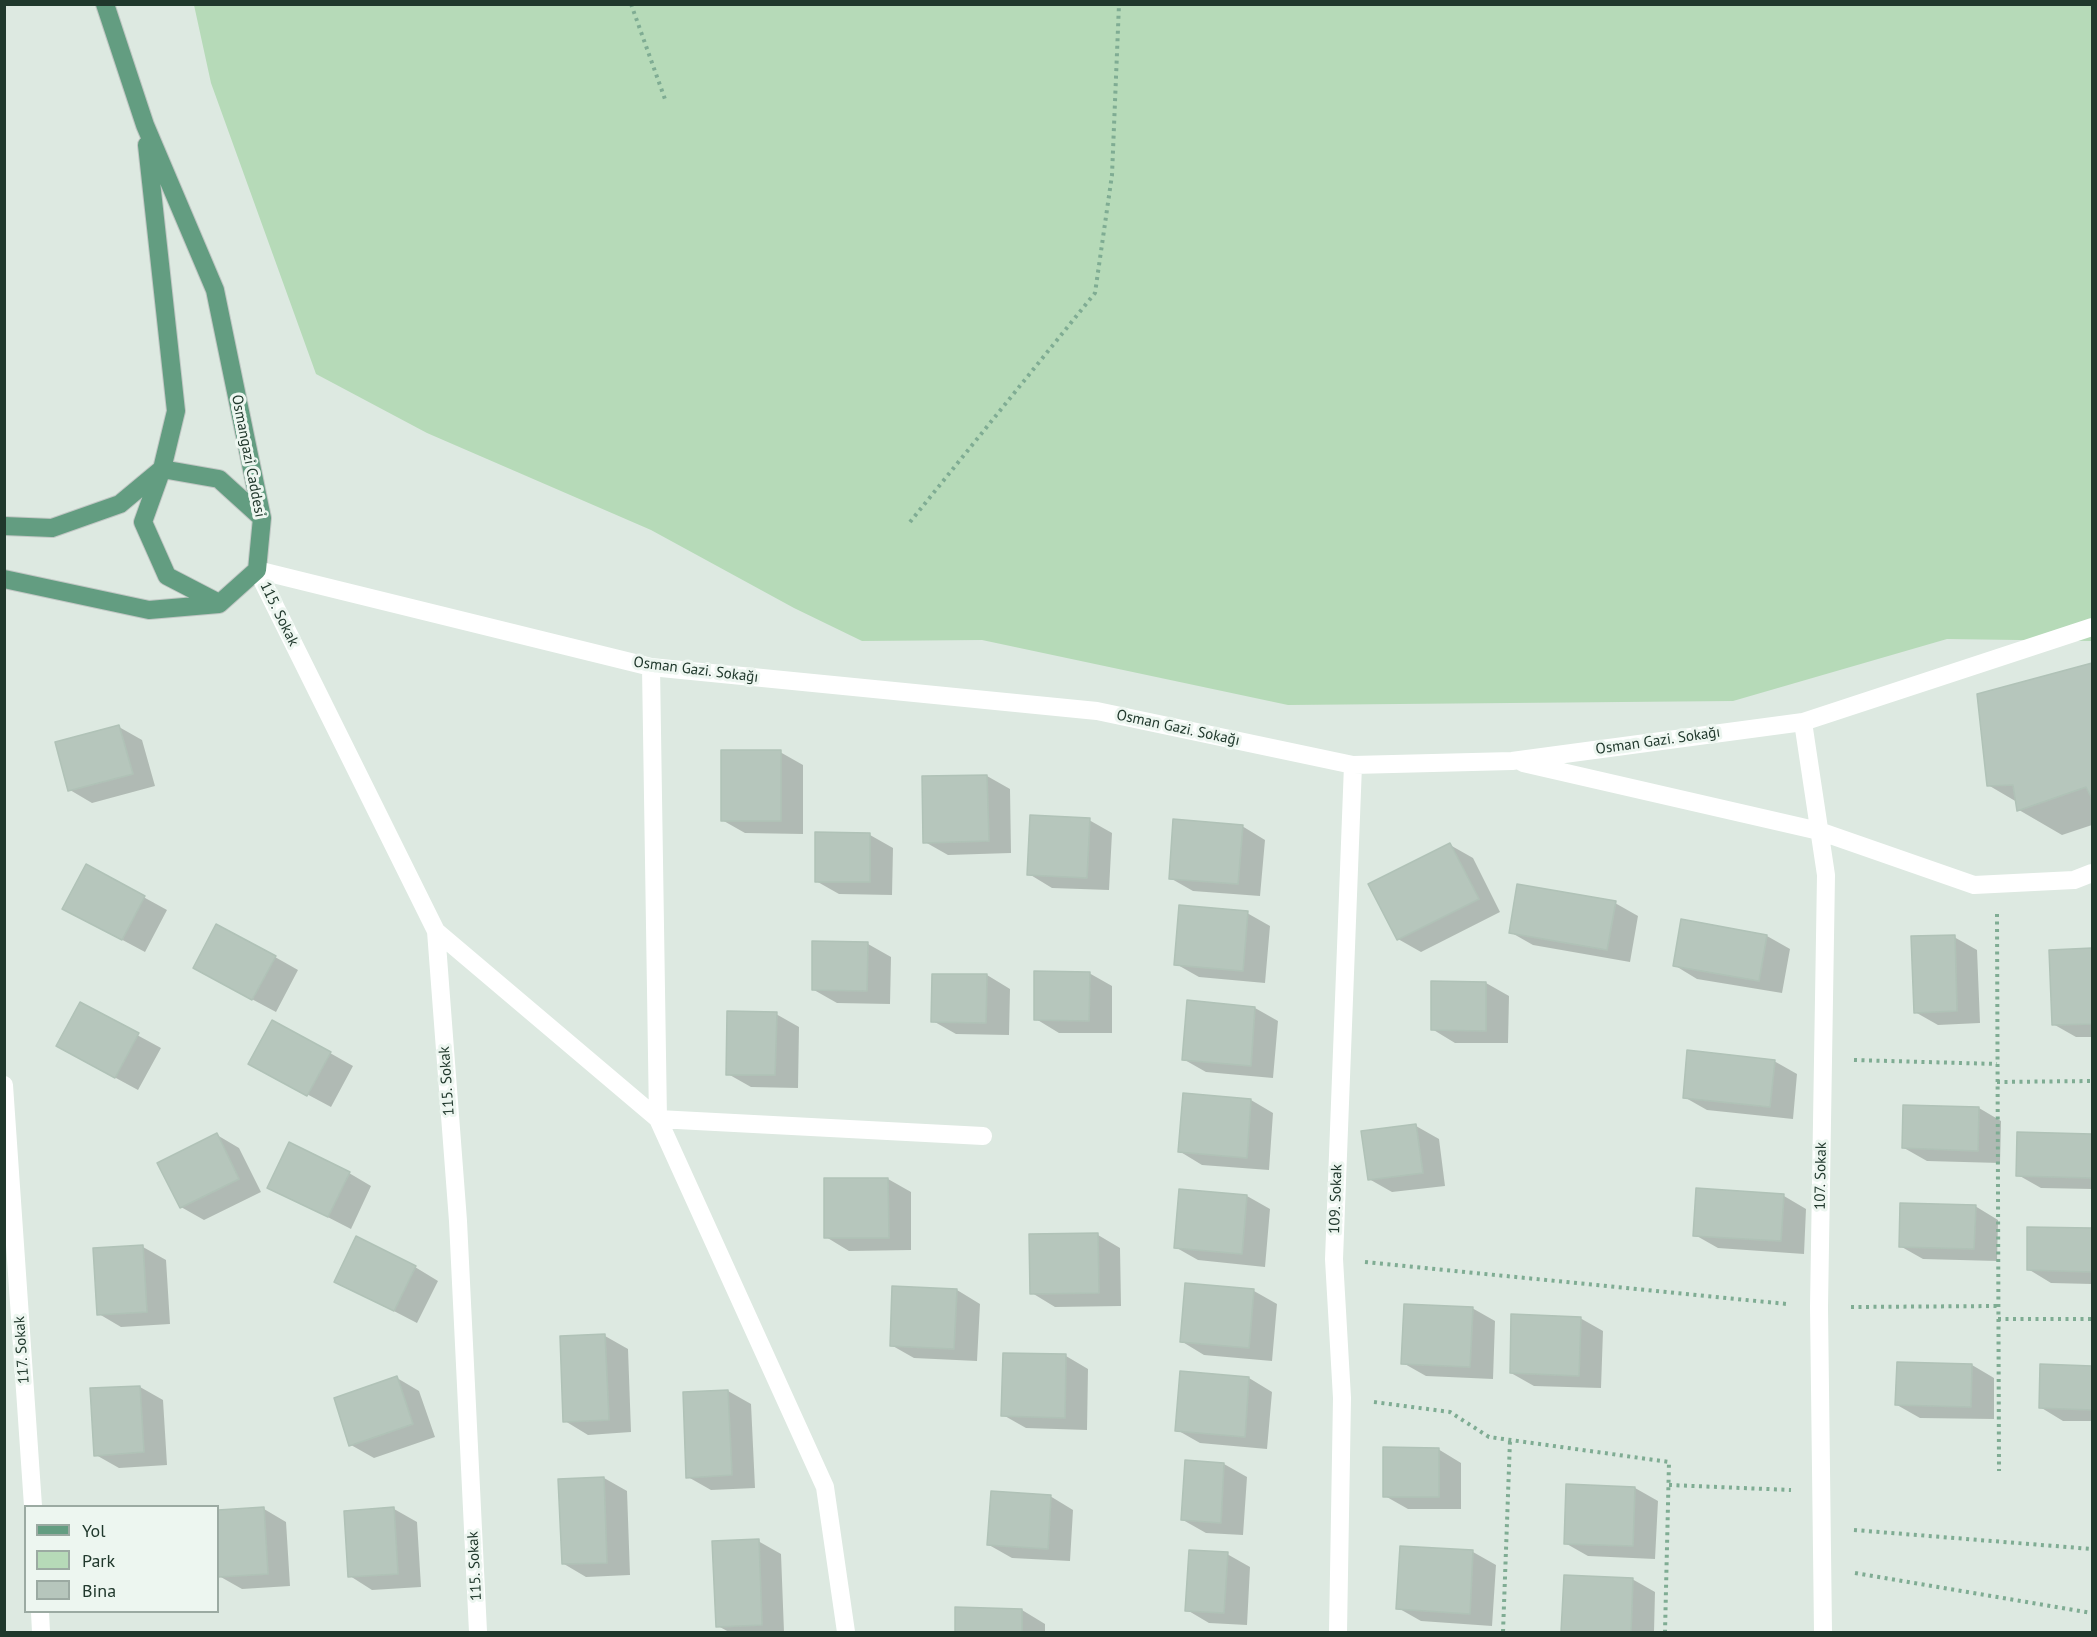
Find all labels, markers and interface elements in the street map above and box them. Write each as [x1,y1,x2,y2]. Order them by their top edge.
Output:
street label: Osmangazi Caddesi [227,393,269,519]
street label: 115. Sokak [256,579,302,649]
street label: Osman Gazi. Sokağı [633,653,759,687]
street label: Osman Gazi. Sokağı [1115,706,1241,750]
street label: Osman Gazi. Sokağı [1595,723,1721,759]
street label: 115. Sokak [436,1046,458,1116]
street label: 107. Sokak [1811,1142,1831,1210]
street label: 109. Sokak [1326,1164,1346,1234]
street label: 117. Sokak [11,1316,33,1384]
legend [24,1505,219,1613]
text: Yol [82,1519,105,1542]
street label: 115. Sokak [464,1531,486,1601]
text: Park [82,1549,115,1572]
text: Bina [82,1579,116,1602]

